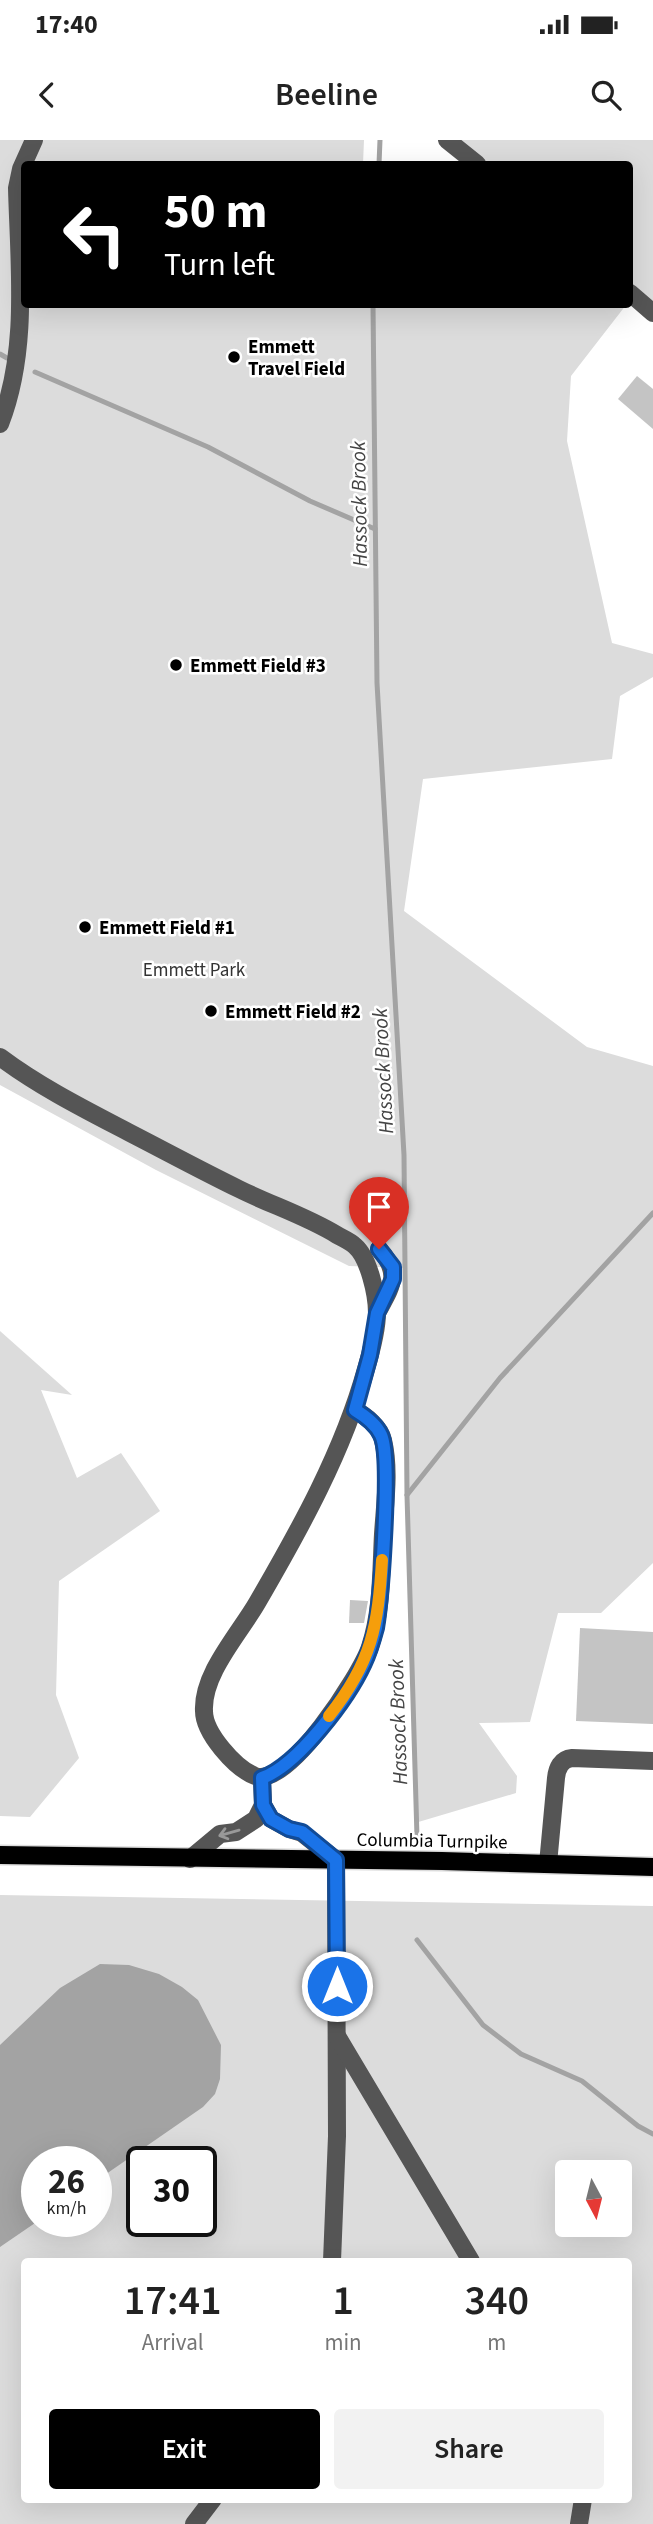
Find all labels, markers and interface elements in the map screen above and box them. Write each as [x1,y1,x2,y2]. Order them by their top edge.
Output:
text: 17:40 [35,6,98,43]
text: Beeline [275,72,378,118]
icon: back [28,76,66,114]
icon: search [587,76,625,114]
text: 50 m [164,177,268,247]
icon: left [49,189,140,280]
text: Turn left [164,242,275,288]
place label: Emmett Travel Field [248,334,345,383]
marker: Emmett Travel Field [226,349,242,365]
water label: Hassock Brook [343,440,375,567]
place label: Emmett Field #3 [190,653,326,680]
marker: Emmett Field #3 [168,657,184,673]
place label: Emmett Field #1 [99,915,235,942]
marker: Emmett Field #1 [77,919,93,935]
park label: Emmett Park [143,957,246,984]
place label: Emmett Field #2 [225,999,361,1026]
marker: Emmett Field #2 [203,1003,219,1019]
water label: Hassock Brook [365,1006,401,1135]
pin [349,1177,409,1249]
icon: arrive [360,1188,398,1226]
water label: Hassock Brook [381,1658,415,1785]
street label: Columbia Turnpike [356,1827,508,1856]
one-way arrow [218,1828,240,1841]
position arrow [300,1949,374,2023]
speed limit sign: 30 [126,2146,217,2237]
text: 26 [48,2157,85,2207]
north arrow [555,2160,632,2236]
map controls [555,2160,632,2237]
text: km/h [47,2196,86,2221]
text: 17:41 [124,2271,222,2331]
text: 1 [332,2271,354,2331]
text: 340 [465,2271,529,2331]
text: Arrival [142,2326,204,2359]
text: min [324,2326,362,2359]
text: m [487,2326,506,2359]
button: Exit [49,2409,320,2489]
button: Share [334,2409,604,2489]

